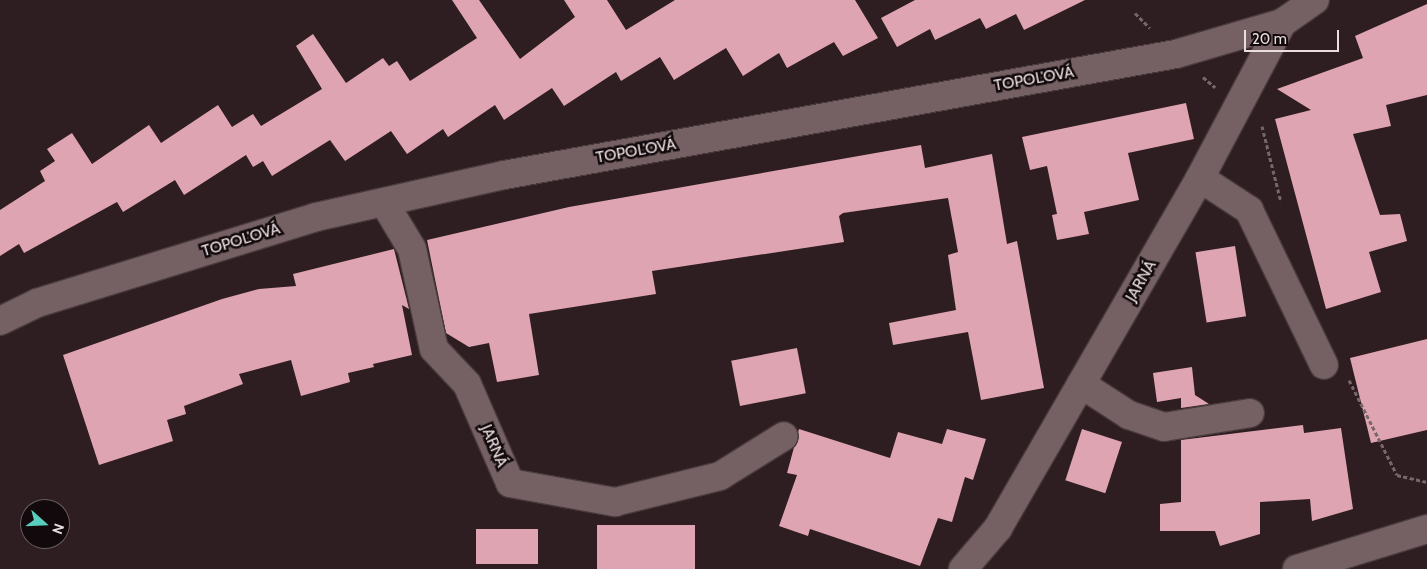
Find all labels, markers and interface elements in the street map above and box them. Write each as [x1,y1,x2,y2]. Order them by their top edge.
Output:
scale bar [1247,20,1342,52]
text: 20 m [1252,30,1287,48]
street label: TOPOĽOVÁ [992,63,1076,95]
street label: TOPOĽOVÁ [594,135,678,167]
street label: TOPOĽOVÁ [200,219,282,261]
street label: JARNÁ [1122,257,1160,305]
street label: JARNÁ [476,422,512,470]
north arrow [20,499,70,549]
text: N [48,521,68,537]

